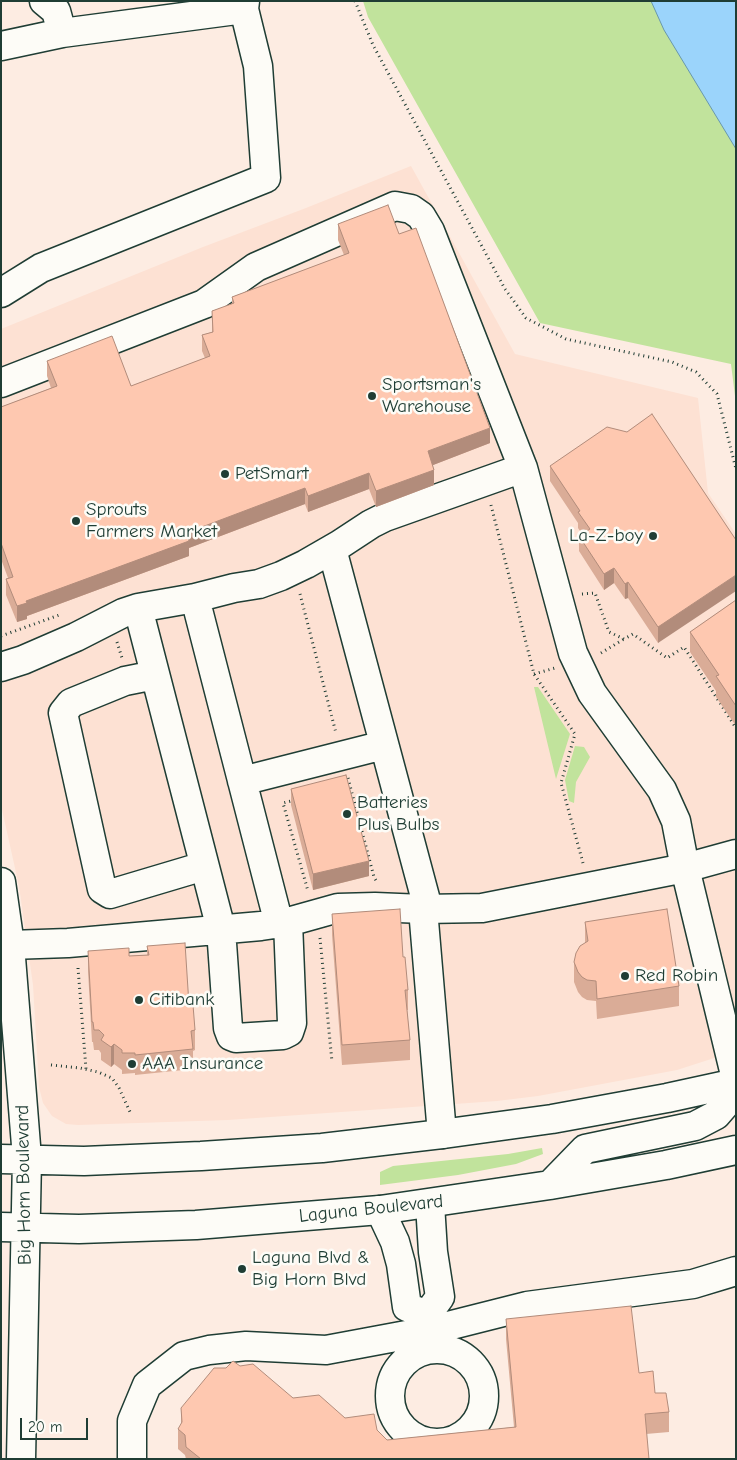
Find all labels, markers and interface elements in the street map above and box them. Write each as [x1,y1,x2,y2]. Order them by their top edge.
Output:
place label: Sportsman's Warehouse [382,374,481,418]
marker: Sportsman's Warehouse [366,390,378,402]
place label: PetSmart [235,463,309,485]
marker: PetSmart [219,468,231,480]
place label: Sprouts Farmers Market [86,499,217,543]
marker: Sprouts Farmers Market [70,515,82,527]
place label: La-Z-boy [569,525,643,547]
marker: La-Z-boy [647,530,659,542]
place label: Batteries Plus Bulbs [357,792,439,836]
marker: Batteries Plus Bulbs [341,808,353,820]
place label: Red Robin [635,965,718,987]
marker: Red Robin [619,970,631,982]
place label: Citibank [149,989,214,1011]
marker: Citibank [133,994,145,1006]
place label: AAA Insurance [142,1053,263,1075]
marker: AAA Insurance [126,1058,138,1070]
street label: Big Horn Boulevard [11,1105,37,1265]
street label: Laguna Boulevard [298,1190,444,1228]
place label: Laguna Blvd & Big Horn Blvd [252,1247,370,1291]
marker: Laguna Blvd & Big Horn Blvd [236,1263,248,1275]
scale bar [22,1408,90,1440]
text: 20 m [28,1418,62,1436]

